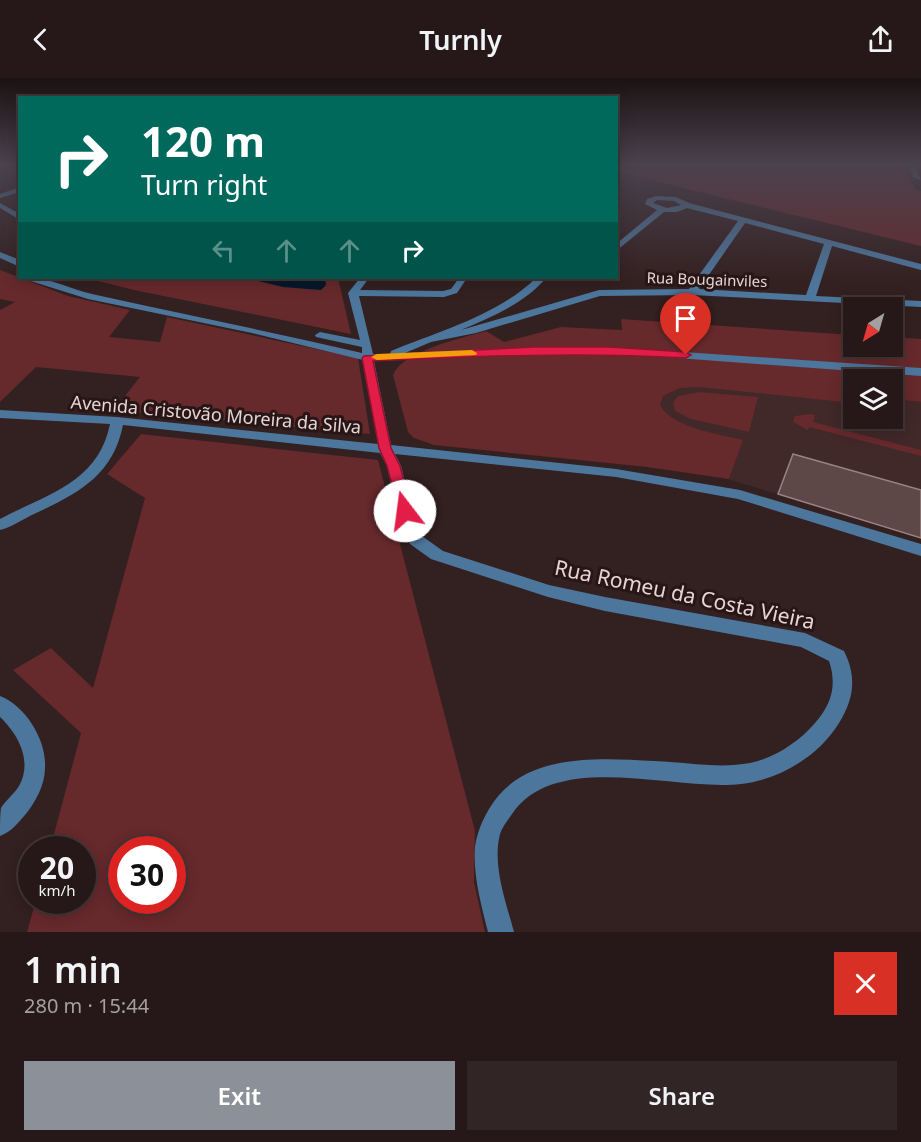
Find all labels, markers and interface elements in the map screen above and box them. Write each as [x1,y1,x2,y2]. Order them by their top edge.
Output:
text: Turnly [419,21,502,58]
icon: back [24,23,57,56]
icon: share [864,23,897,56]
text: 120 m [141,112,265,169]
icon: right [42,120,120,198]
text: Turn right [141,166,267,203]
icon: left [207,234,240,267]
icon: ahead [270,234,303,267]
icon: ahead [333,234,366,267]
icon: right [396,234,429,267]
street label: Rua Bougainviles [646,267,768,291]
pin [660,293,711,355]
north arrow [843,297,903,357]
map controls [843,297,903,429]
icon: arrive [669,302,702,335]
button: layers [843,369,903,429]
street label: Avenida Cristovão Moreira da Silva [70,389,362,439]
position arrow [373,479,437,543]
street label: Rua Romeu da Costa Vieira [552,553,818,635]
speed limit sign: 30 [108,836,186,914]
text: 20 [40,847,74,888]
text: km/h [39,880,75,900]
text: 1 min [24,945,122,994]
button: close [834,952,897,1015]
text: 280 m · 15:44 [24,992,149,1019]
button: Exit [24,1061,455,1130]
button: Share [467,1061,897,1130]

